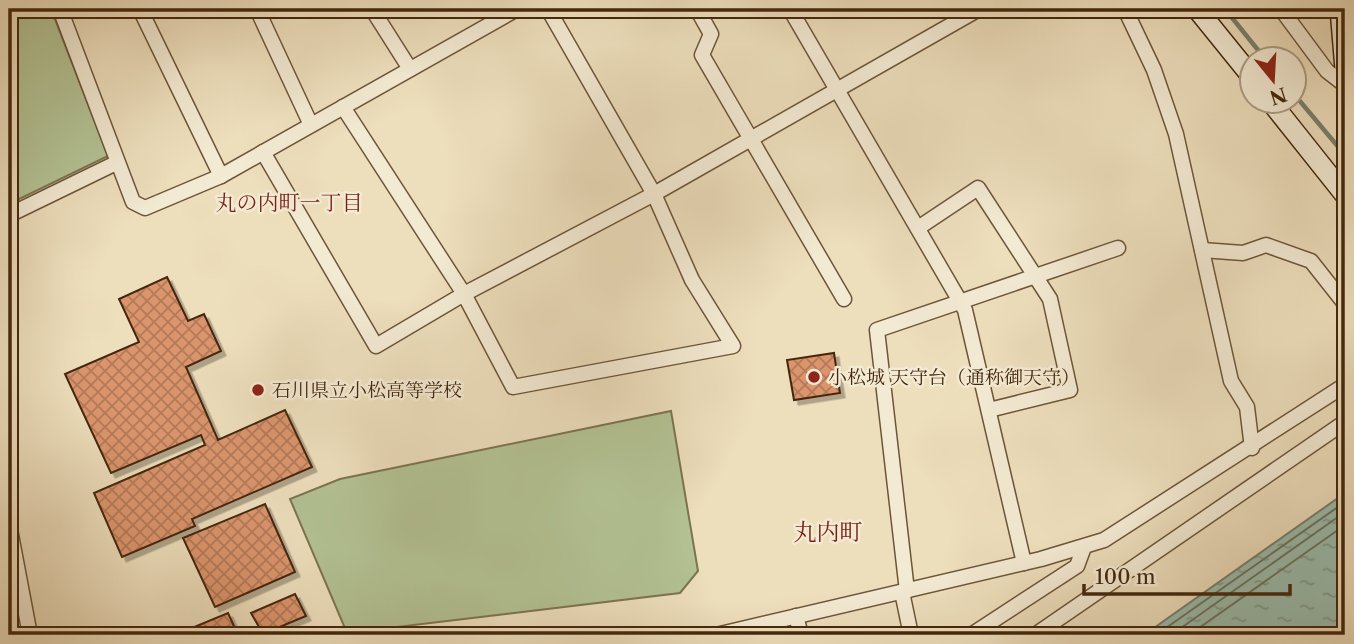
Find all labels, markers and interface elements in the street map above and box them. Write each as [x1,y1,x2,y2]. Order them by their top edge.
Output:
north arrow [1238,46,1308,116]
text: N [1267,82,1290,109]
district label: 丸の内町一丁目 [216,190,363,215]
place label: 小松城 天守台（通称御天守） [828,366,1080,389]
marker: 小松城 天守台（通称御天守） [806,369,822,385]
place label: 石川県立小松高等学校 [272,379,462,402]
marker: 石川県立小松高等学校 [250,382,266,398]
district label: 丸内町 [794,518,863,546]
scale bar [1084,553,1291,597]
text: 100 m [1095,564,1156,589]

